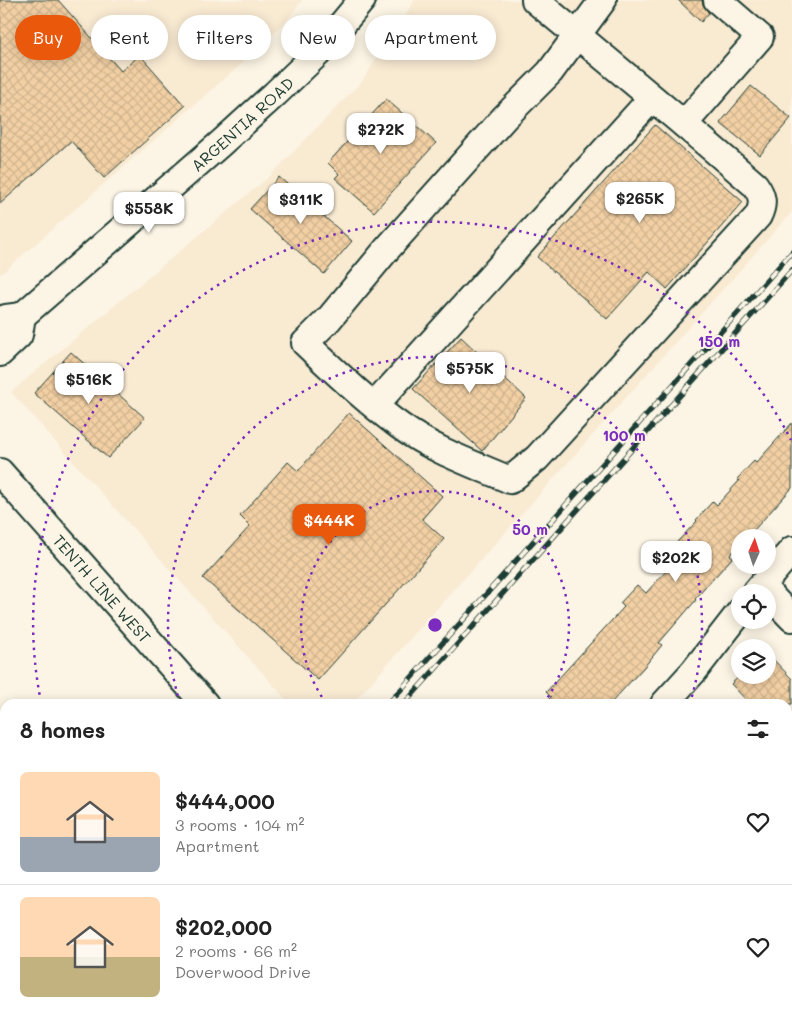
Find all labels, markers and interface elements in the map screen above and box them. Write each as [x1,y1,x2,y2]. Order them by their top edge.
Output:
chip: Buy [15,15,81,60]
chip: Rent [91,15,168,60]
chip: Filters [178,15,271,60]
chip: New [281,15,355,60]
chip: Apartment [365,15,496,60]
street label: ARGENTIA ROAD [186,72,298,175]
pin: $272K [346,112,416,155]
text: $272K [357,118,405,139]
pin: $311K [266,182,336,225]
pin: $265K [605,182,675,224]
text: $265K [616,187,664,208]
text: $311K [279,188,323,209]
pin: $558K [114,192,184,234]
text: $558K [124,197,174,218]
text: 150 m [698,331,740,351]
pin: $575K [435,352,505,394]
text: $575K [446,357,494,378]
pin: $516K [54,362,124,405]
text: $516K [66,368,112,389]
text: 100 m [602,425,646,445]
pin: $444K [294,504,364,546]
text: $444K [304,509,354,530]
text: 50 m [512,519,548,539]
street label: TENTH LINE WEST [49,529,156,647]
north arrow [731,529,776,574]
map controls [731,529,776,684]
pin: $202K [641,540,711,583]
text: $202K [652,546,700,567]
button: locate [731,584,776,629]
centre of rings [426,616,444,634]
button: layers [731,639,776,684]
icon: filters [744,715,772,743]
text: 8 homes [20,716,105,743]
text: $444,000 [175,787,275,814]
icon: home [60,792,120,852]
icon: heart [744,808,772,836]
text: 3 rooms · 104 m² [175,814,305,835]
text: Apartment [175,835,260,856]
text: $202,000 [175,913,272,940]
icon: home [60,917,120,977]
icon: heart [744,933,772,961]
text: 2 rooms · 66 m² [175,940,297,961]
text: Doverwood Drive [175,961,311,982]

